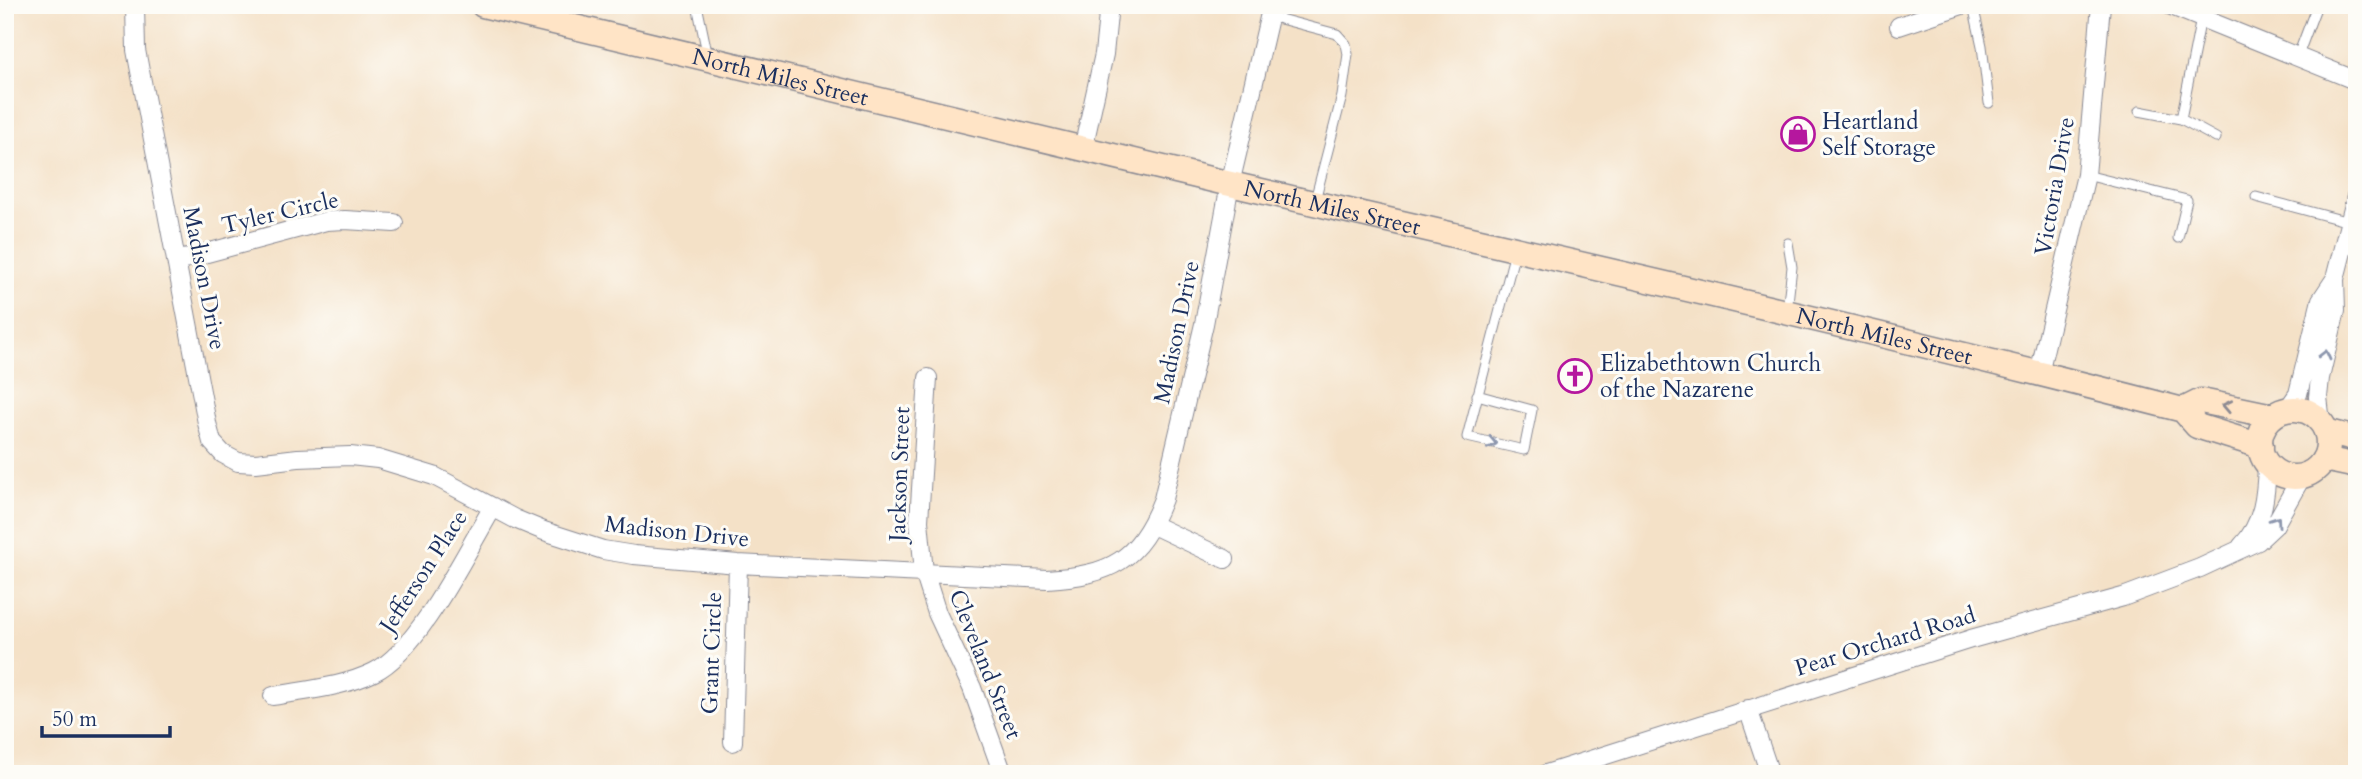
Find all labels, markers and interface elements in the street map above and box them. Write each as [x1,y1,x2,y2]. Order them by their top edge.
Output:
street label: North Miles Street [689,41,872,114]
place label: Heartland Self Storage [1822,106,1936,163]
street label: Victoria Drive [2027,114,2082,258]
shop icon: Heartland Self Storage [1779,115,1817,153]
street label: North Miles Street [1241,173,1423,243]
street label: Tyler Circle [219,184,342,241]
street label: Madison Drive [175,204,234,352]
street label: Madison Drive [1146,258,1207,406]
street label: North Miles Street [1793,300,1976,372]
place label: Elizabethtown Church of the Nazarene [1600,348,1822,405]
one-way arrow [2317,349,2331,361]
church icon: Elizabethtown Church of the Nazarene [1556,357,1594,395]
one-way arrow [2221,400,2233,415]
street label: Jackson Street [882,406,917,545]
one-way arrow [1486,434,1498,449]
street label: Jefferson Place [371,504,475,641]
street label: Madison Drive [603,508,751,555]
one-way arrow [2268,516,2280,529]
street label: Cleveland Street [941,585,1030,744]
street label: Grant Circle [694,591,729,715]
street label: Pear Orchard Road [1791,599,1980,684]
scale bar [42,695,170,739]
text: 50 m [52,705,97,734]

